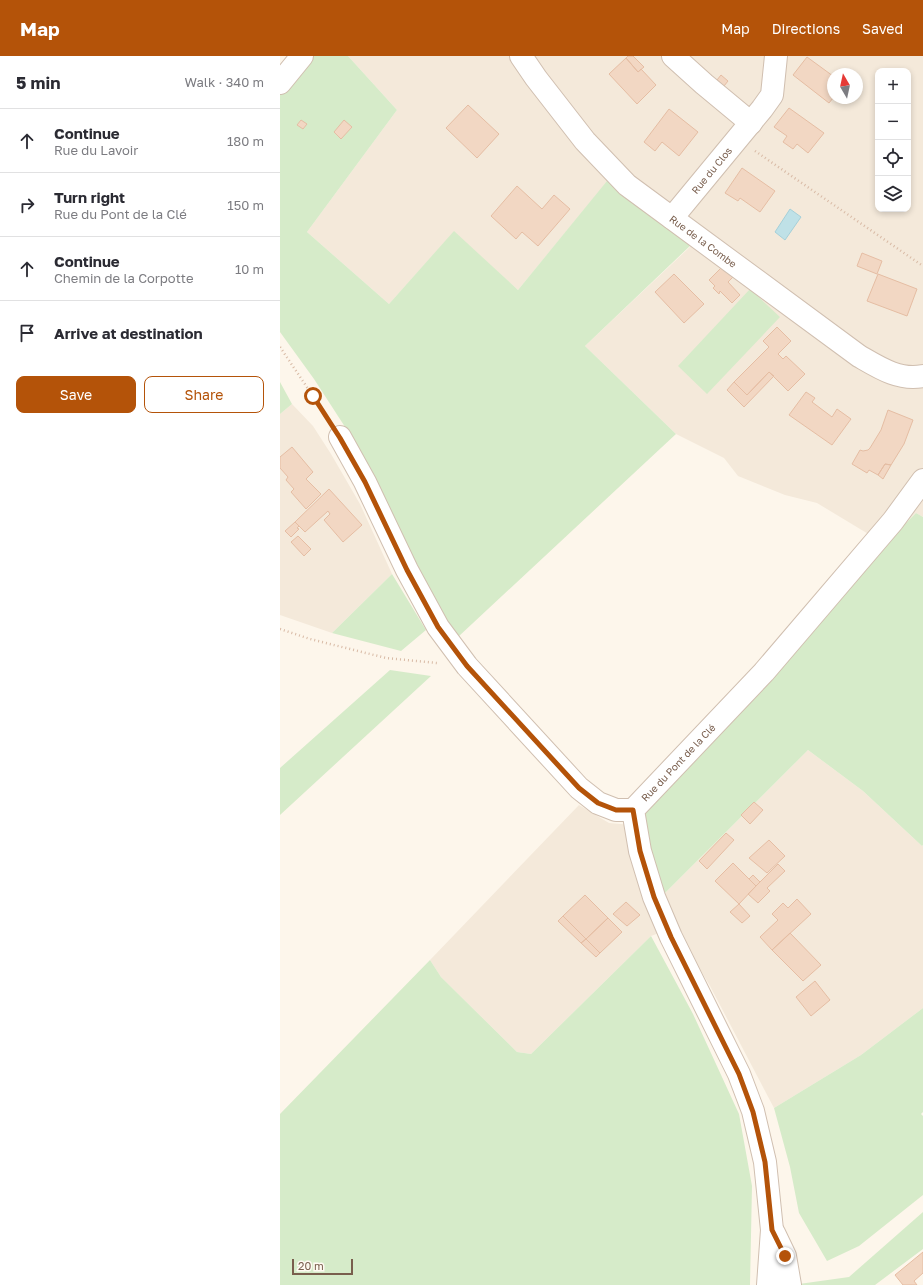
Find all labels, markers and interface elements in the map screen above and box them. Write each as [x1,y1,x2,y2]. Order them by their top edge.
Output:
text: Map [20,17,60,40]
text: Map [721,20,750,37]
text: Directions [772,20,840,37]
text: Saved [862,20,903,37]
north arrow [827,68,863,104]
map controls [875,68,911,212]
button: + [875,68,911,104]
text: 5 min [16,72,60,93]
text: Walk · 340 m [184,74,264,90]
button: − [875,104,911,140]
text: Continue [54,124,120,142]
icon: ahead [16,130,38,152]
text: 180 m [227,133,264,149]
button: locate [875,140,911,176]
text: Rue du Lavoir [54,142,138,158]
street label: Rue du Clos [689,144,734,196]
button: layers [875,176,911,212]
text: Turn right [54,188,125,206]
icon: right [16,194,38,216]
text: 150 m [227,197,264,213]
text: Rue du Pont de la Clé [54,206,187,222]
street label: Rue de la Combe [667,213,739,270]
text: Continue [54,252,120,270]
icon: ahead [16,258,38,280]
text: 10 m [235,261,264,277]
text: Chemin de la Corpotte [54,270,193,286]
icon: arrive [16,322,38,344]
text: Arrive at destination [54,324,203,342]
button: Save [16,376,136,413]
button: Share [144,376,264,413]
route start [304,387,322,405]
street label: Rue du Pont de la Clé [639,721,718,804]
route end [776,1247,794,1265]
scale bar [292,1257,353,1276]
text: 20 m [298,1259,324,1272]

